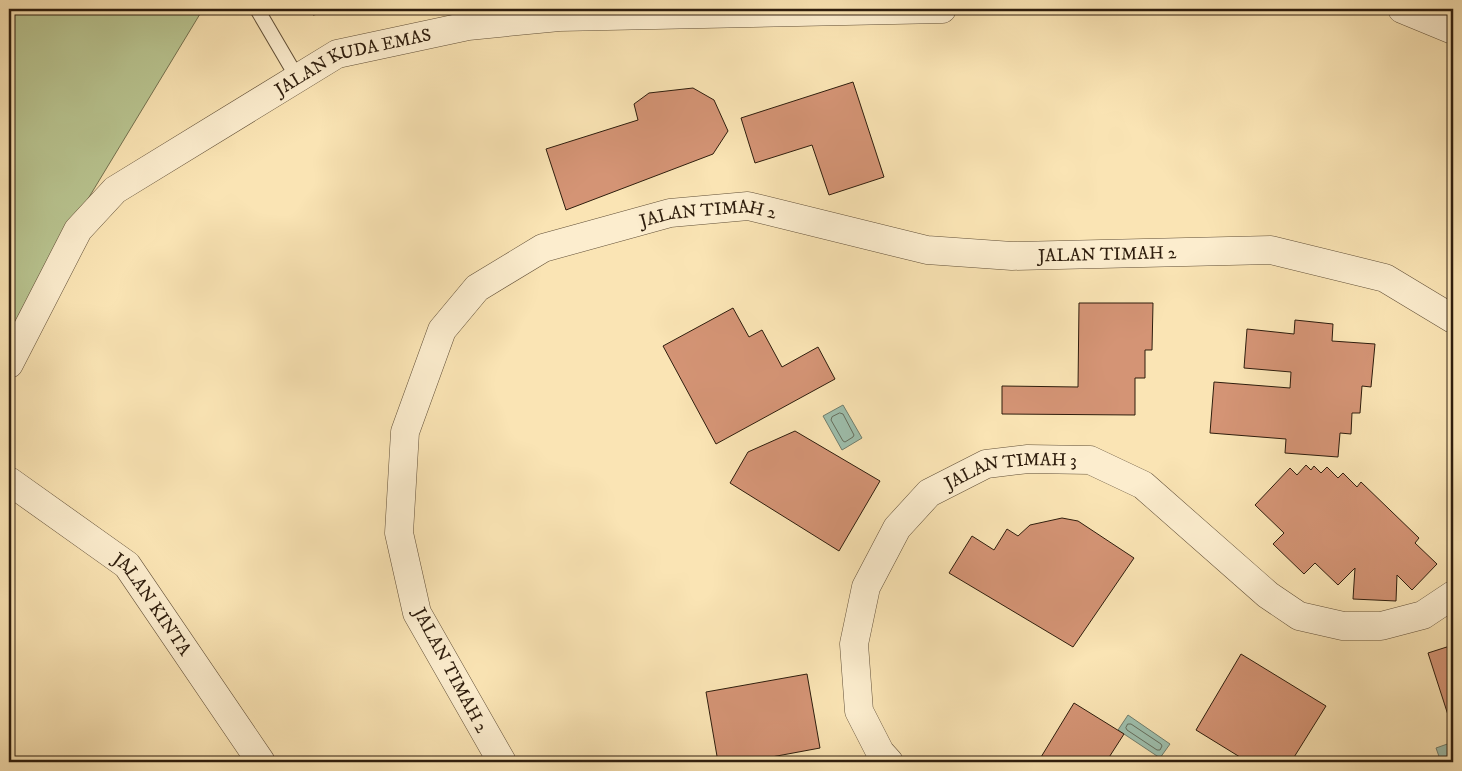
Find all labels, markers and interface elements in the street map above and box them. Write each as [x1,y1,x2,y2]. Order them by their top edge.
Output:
street label: JALAN KUDA EMAS [270,24,433,102]
street label: JALAN TIMAH 2 [635,196,779,233]
street label: JALAN TIMAH 2 [1036,242,1177,267]
street label: JALAN TIMAH 3 [939,449,1077,496]
street label: JALAN KINTA [107,547,196,660]
street label: JALAN TIMAH 2 [407,602,492,737]

